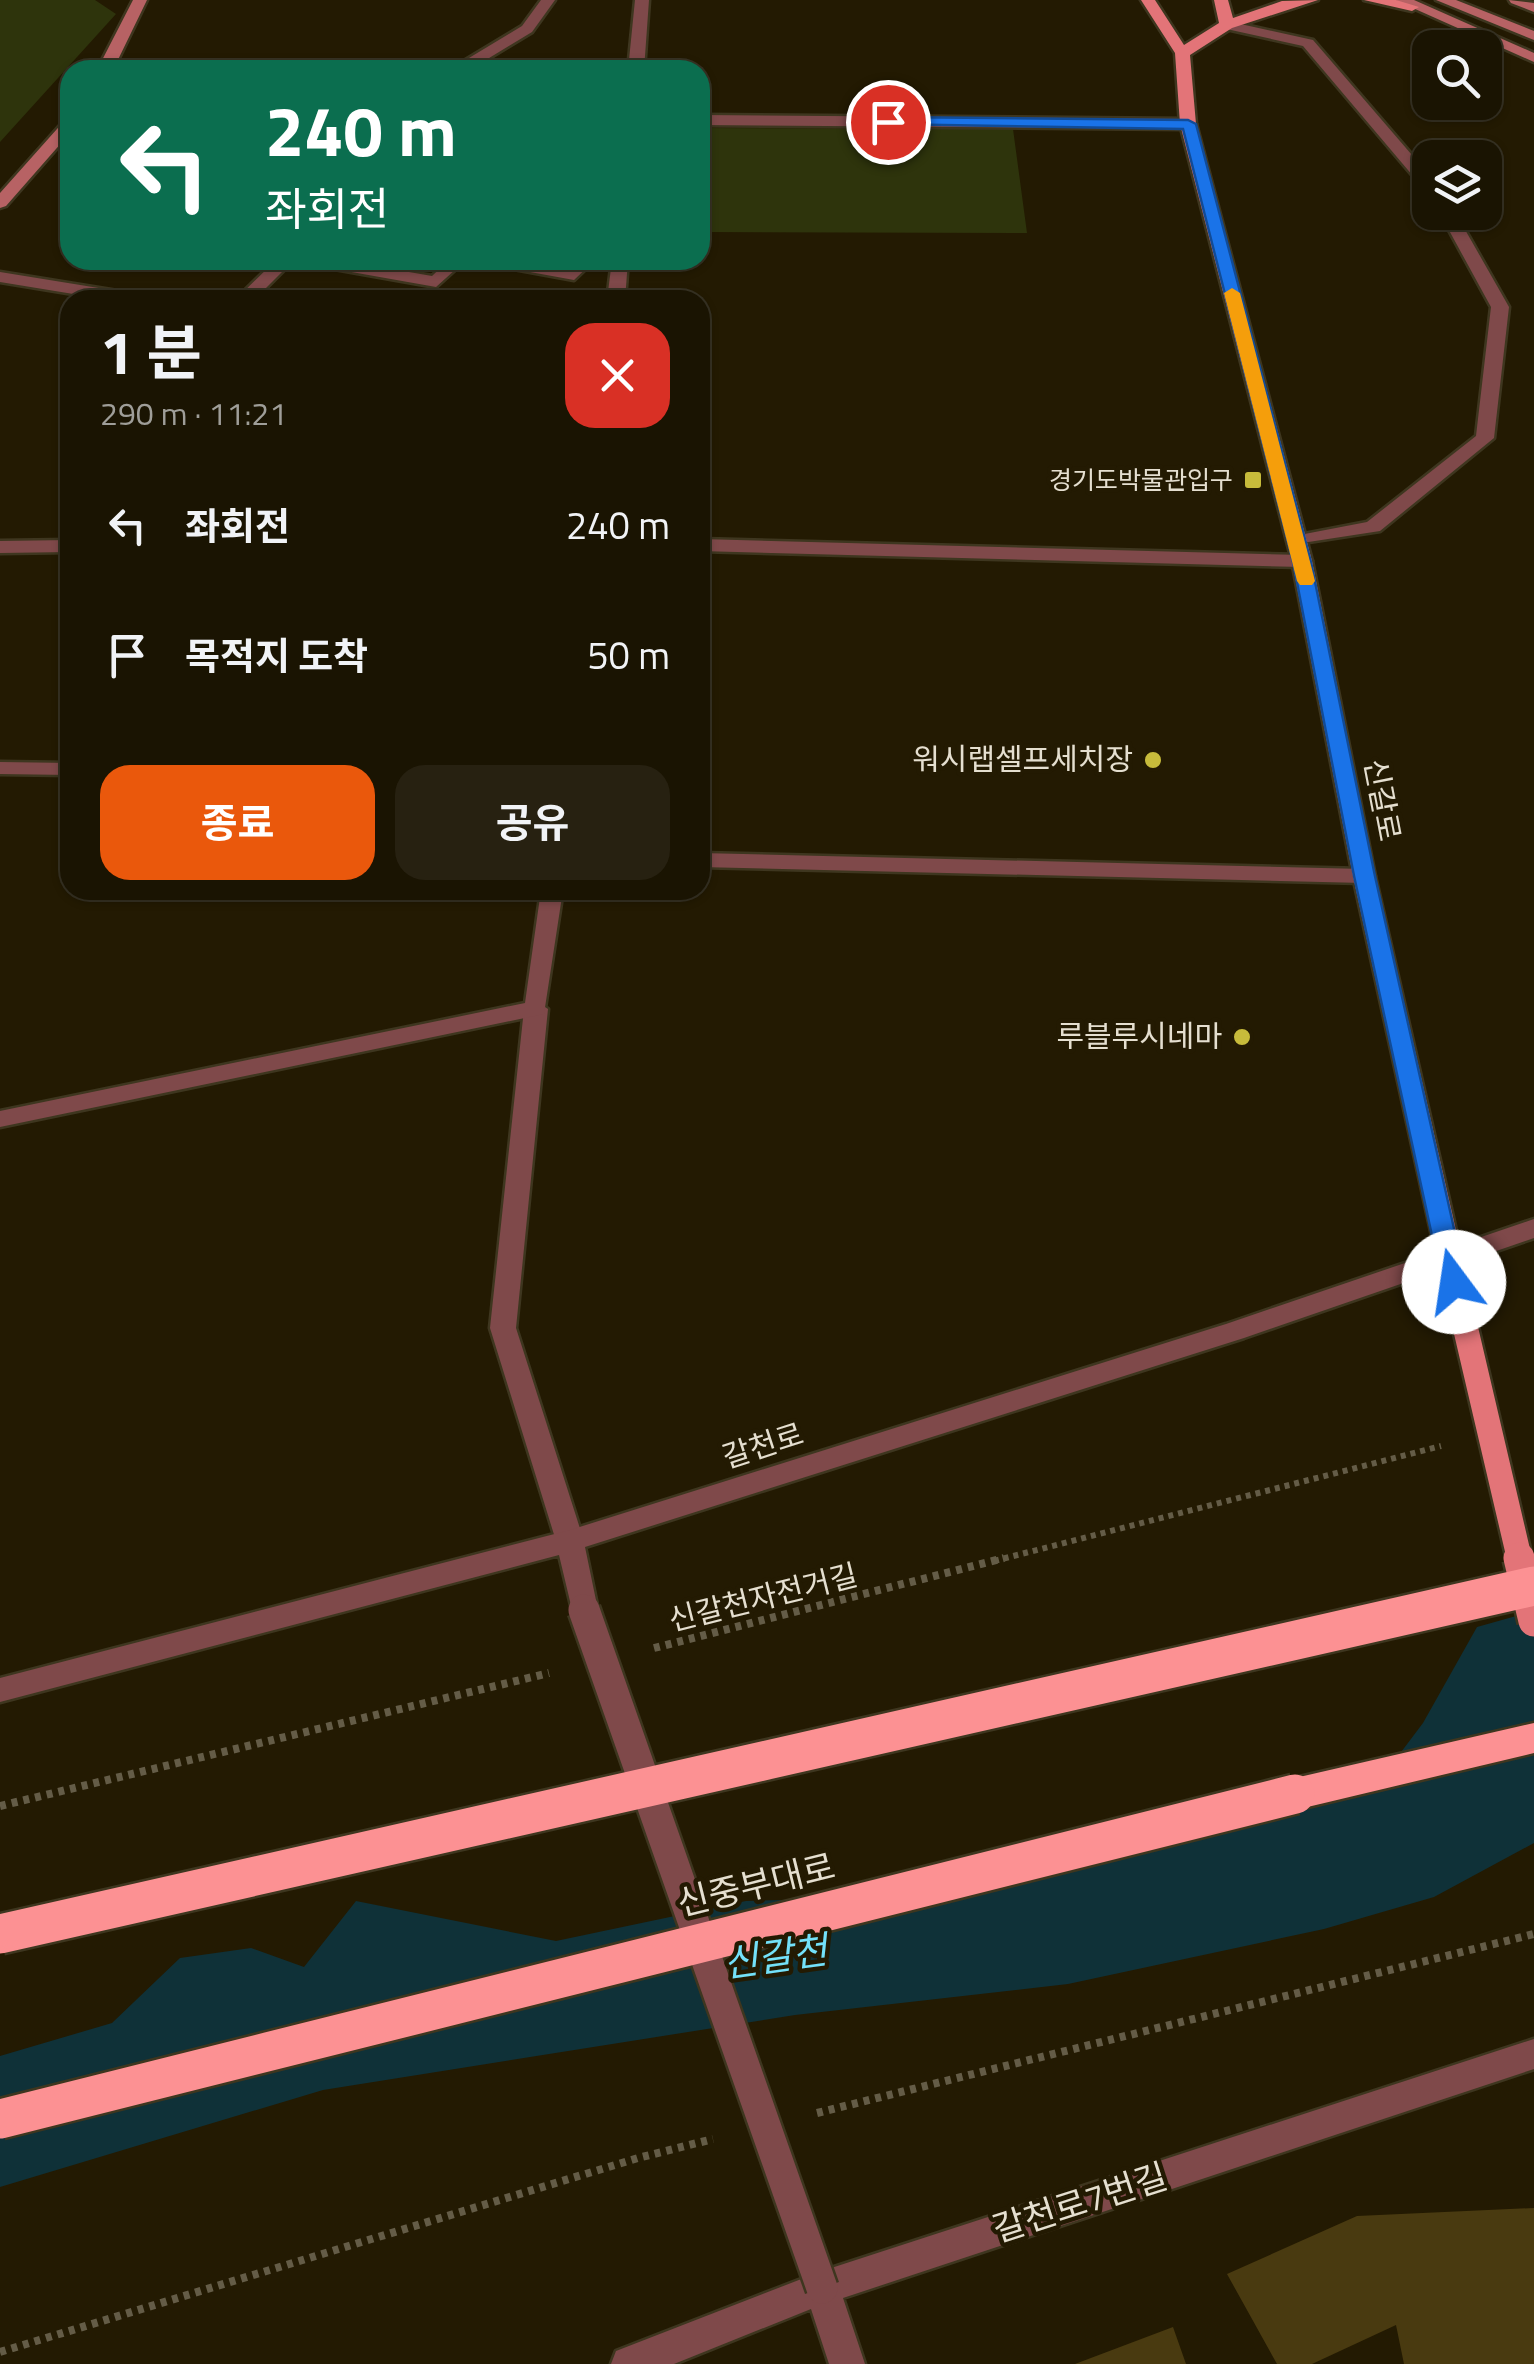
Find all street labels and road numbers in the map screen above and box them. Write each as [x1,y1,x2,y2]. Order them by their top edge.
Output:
street label: 신갈로 [1353,755,1413,845]
street label: 갈천로 [716,1410,809,1480]
street label: 신갈천자전거길 [663,1551,862,1643]
street label: 신중부대로 [671,1838,840,1930]
street label: 갈천로7번길 [985,2148,1174,2256]

